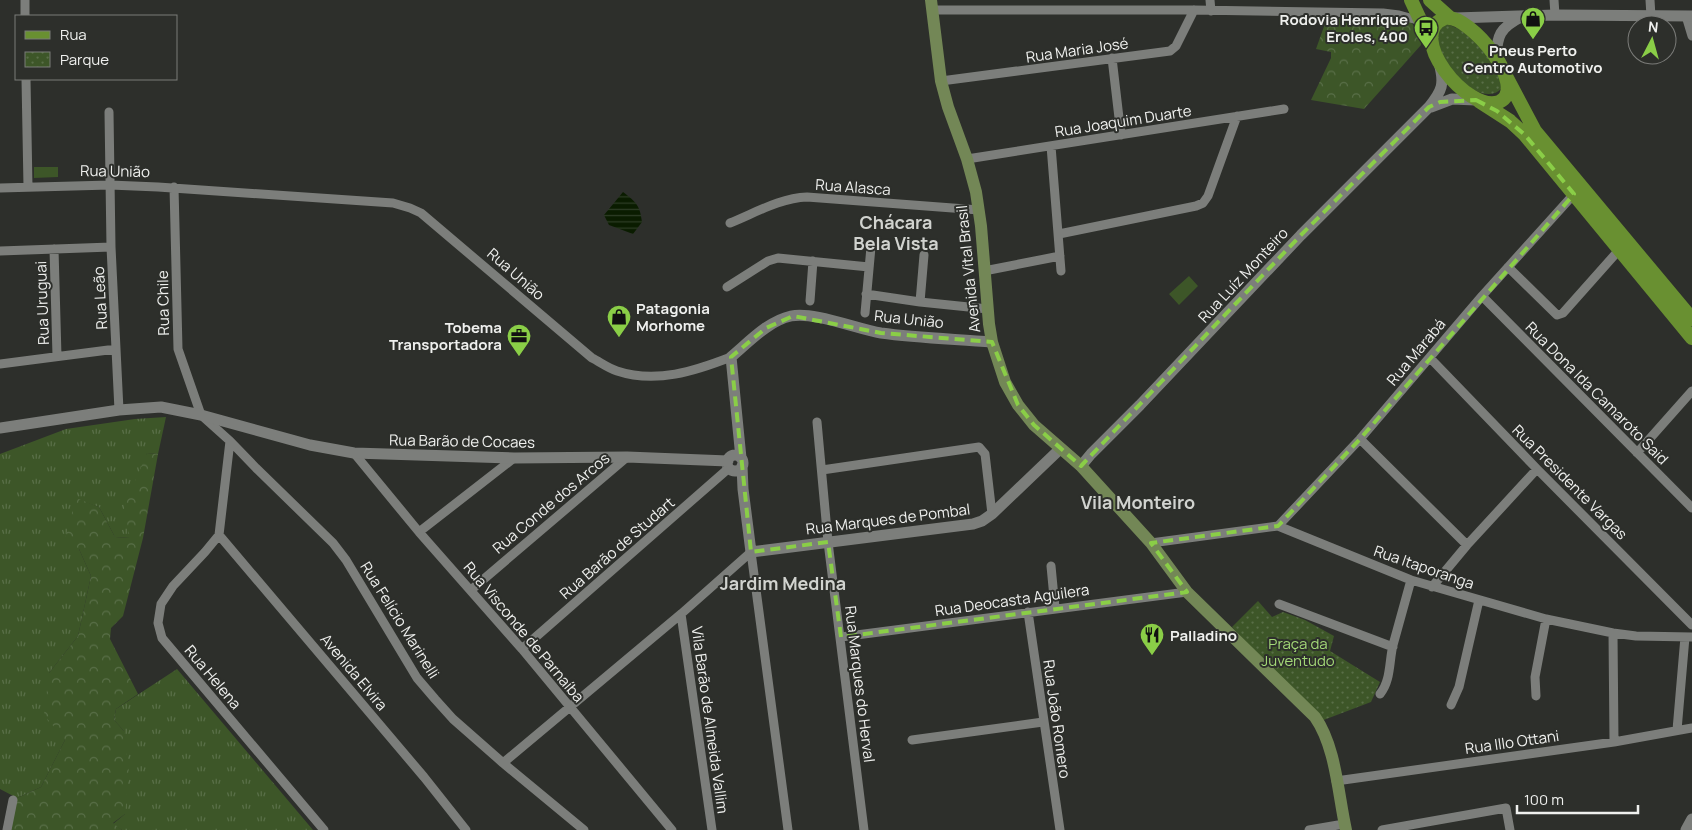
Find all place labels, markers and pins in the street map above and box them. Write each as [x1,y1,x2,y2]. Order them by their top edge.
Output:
shop icon: Pneus Perto Centro Automotivo [1520,6,1546,40]
place label: Rodovia Henrique Eroles, 400 [1280,9,1408,47]
bus stop icon: Rodovia Henrique Eroles, 400 [1413,15,1439,49]
place label: Pneus Perto Centro Automotivo [1463,40,1603,78]
place label: Patagonia Morhome [636,298,710,336]
shop icon: Patagonia Morhome [606,304,632,338]
place label: Tobema Transportadora [389,317,502,355]
office icon: Tobema Transportadora [506,323,532,357]
restaurant icon: Palladino [1139,622,1165,656]
place label: Palladino [1170,625,1237,646]

